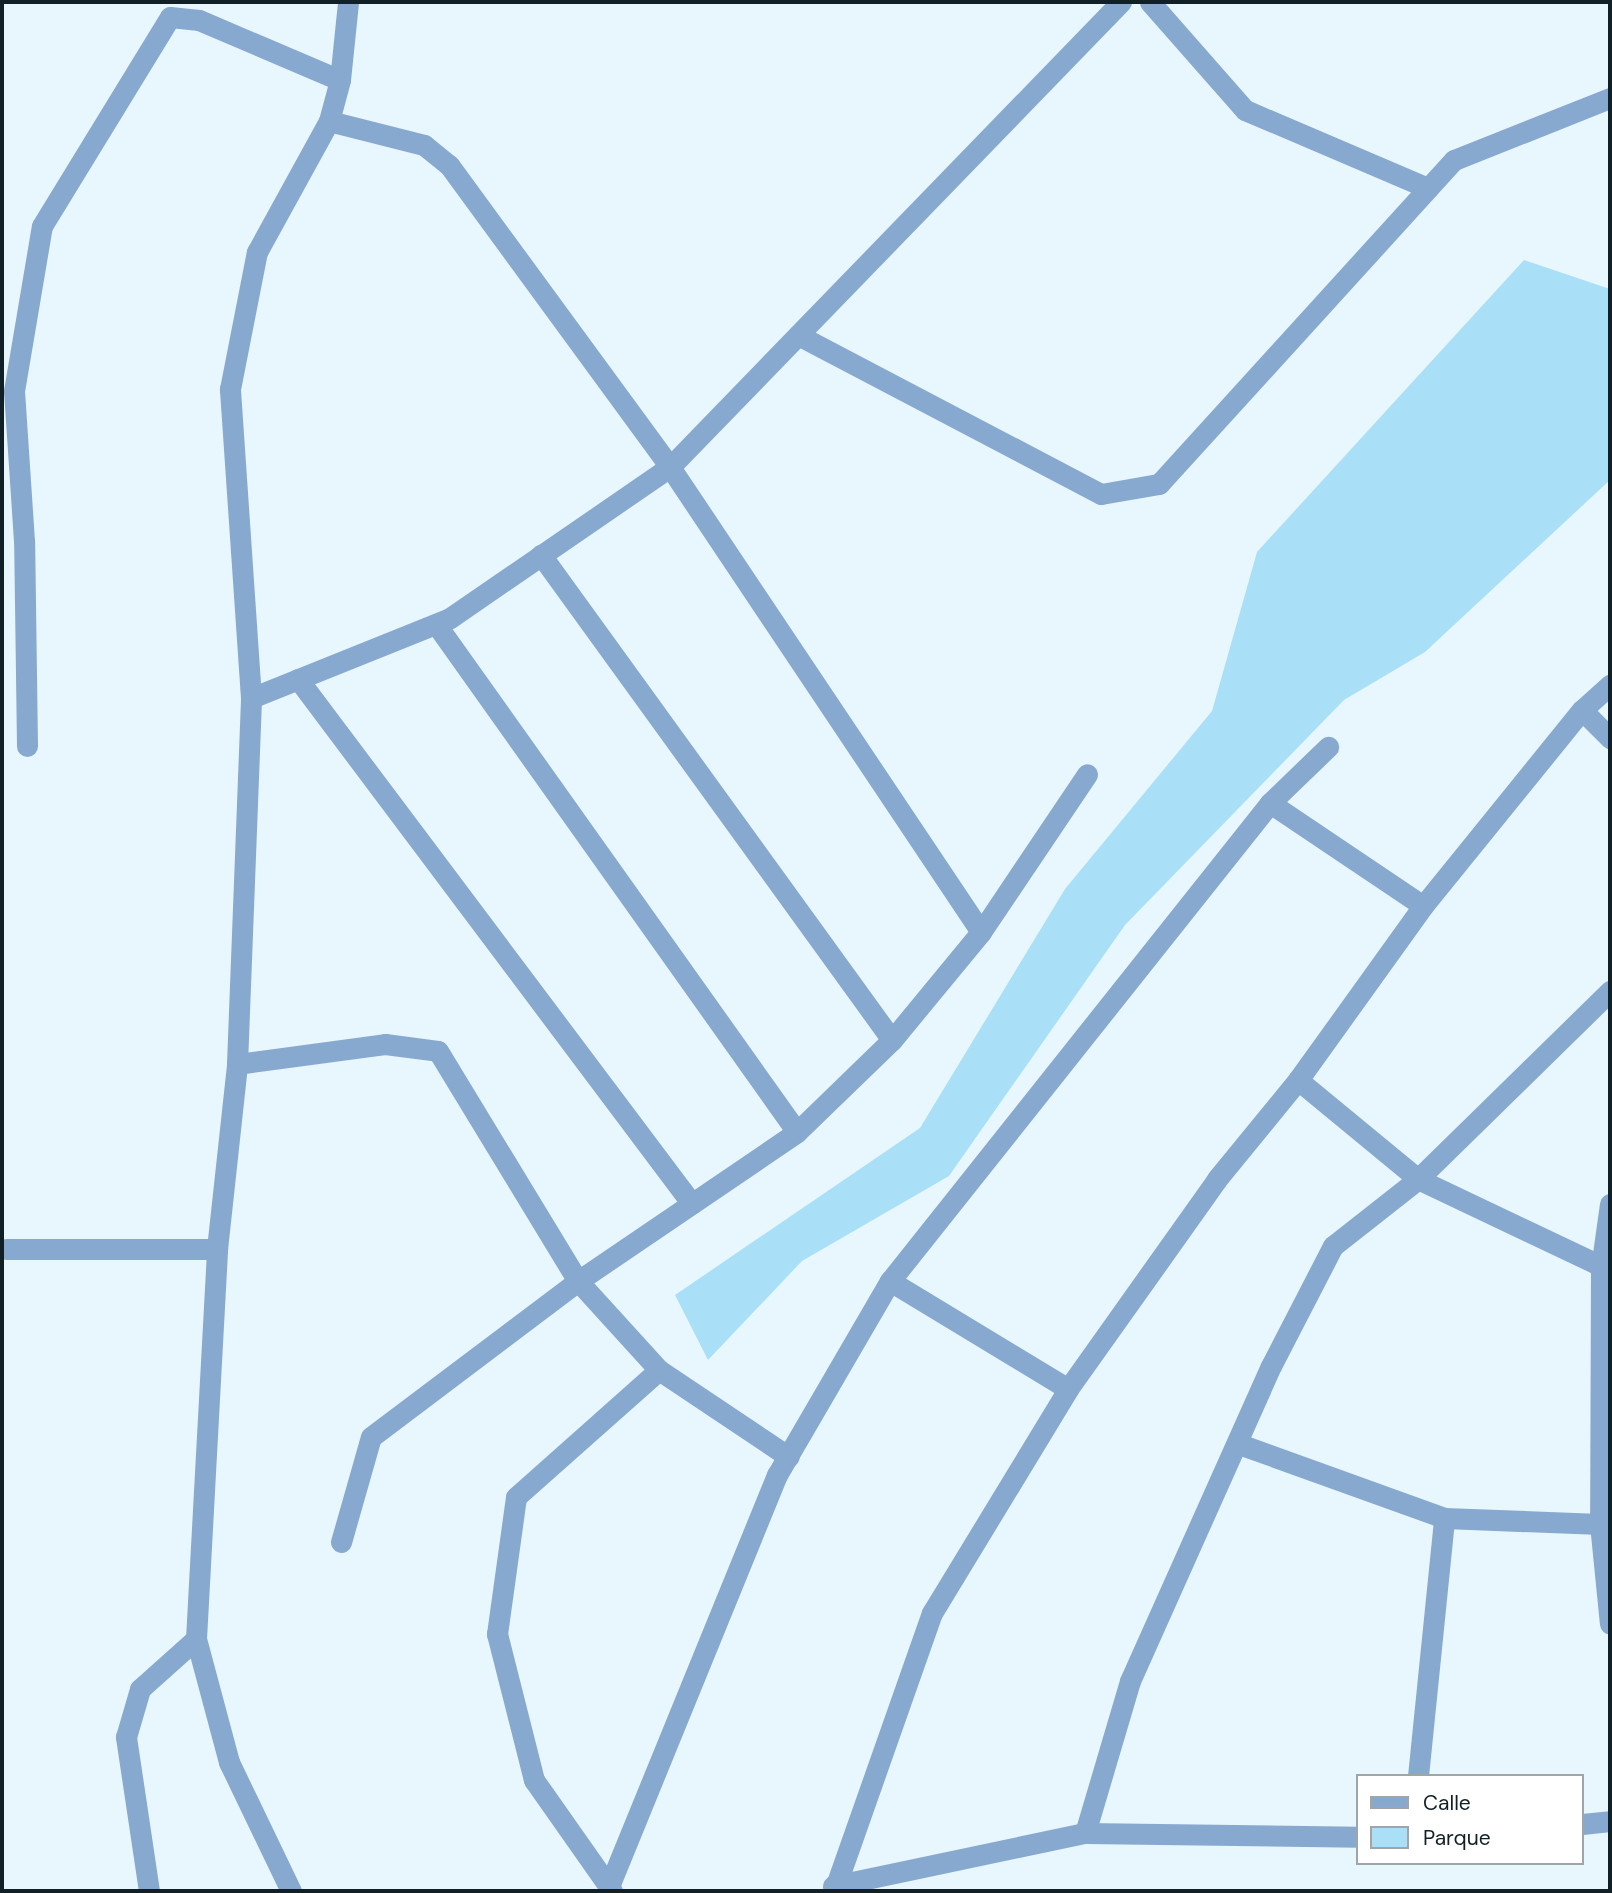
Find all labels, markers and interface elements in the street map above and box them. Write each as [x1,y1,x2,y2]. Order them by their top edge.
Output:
legend [1356,1774,1584,1865]
text: Calle [1423,1789,1471,1817]
text: Parque [1423,1824,1491,1852]

